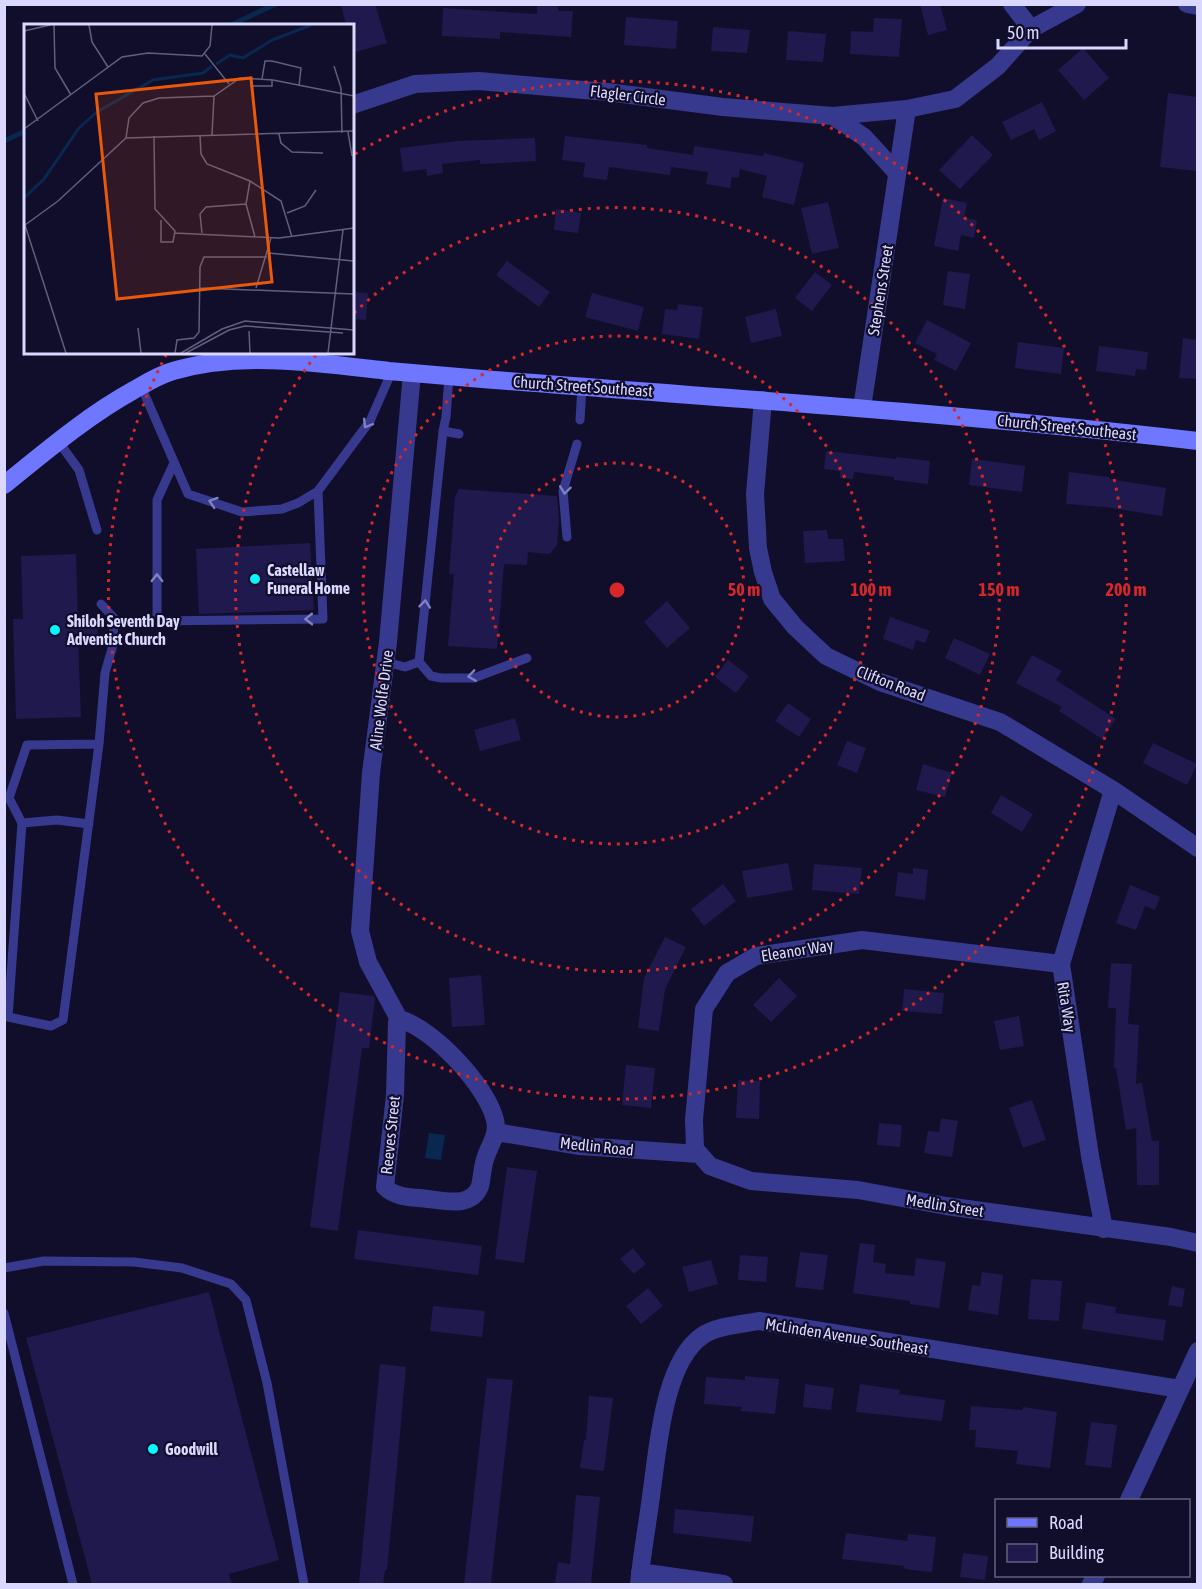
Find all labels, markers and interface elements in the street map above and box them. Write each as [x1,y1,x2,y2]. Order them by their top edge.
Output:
scale bar [998,12,1126,50]
text: 50 m [1007,22,1039,43]
inset map [24,24,354,354]
street label: Flagler Circle [589,81,667,110]
street label: Stephens Street [864,243,897,337]
street label: Church Street Southeast [513,372,654,400]
street label: Church Street Southeast [997,411,1138,443]
one-way arrow [363,417,374,428]
one-way arrow [559,485,572,494]
one-way arrow [208,497,219,509]
place label: Castellaw Funeral Home [267,561,350,597]
marker: Castellaw Funeral Home [248,572,262,586]
one-way arrow [151,573,163,582]
text: 50 m [728,579,760,600]
text: 100 m [851,579,891,600]
text: 150 m [979,579,1019,600]
text: 200 m [1106,579,1146,600]
centre of rings [607,580,627,600]
one-way arrow [418,599,431,608]
place label: Shiloh Seventh Day Adventist Church [66,612,180,648]
one-way arrow [305,613,314,625]
marker: Shiloh Seventh Day Adventist Church [48,623,62,637]
street label: Aline Wolfe Drive [366,649,396,751]
street label: Clifton Road [854,662,928,704]
one-way arrow [467,670,476,682]
street label: Eleanor Way [760,935,835,966]
street label: Rita Way [1053,980,1080,1034]
street label: Reeves Street [377,1094,403,1175]
street label: Medlin Road [559,1133,635,1159]
street label: Medlin Street [905,1190,986,1220]
street label: McLinden Avenue Southeast [764,1314,930,1358]
place label: Goodwill [165,1440,219,1458]
marker: Goodwill [146,1442,160,1456]
legend [995,1499,1190,1577]
text: Road [1049,1512,1083,1533]
text: Building [1049,1542,1104,1563]

